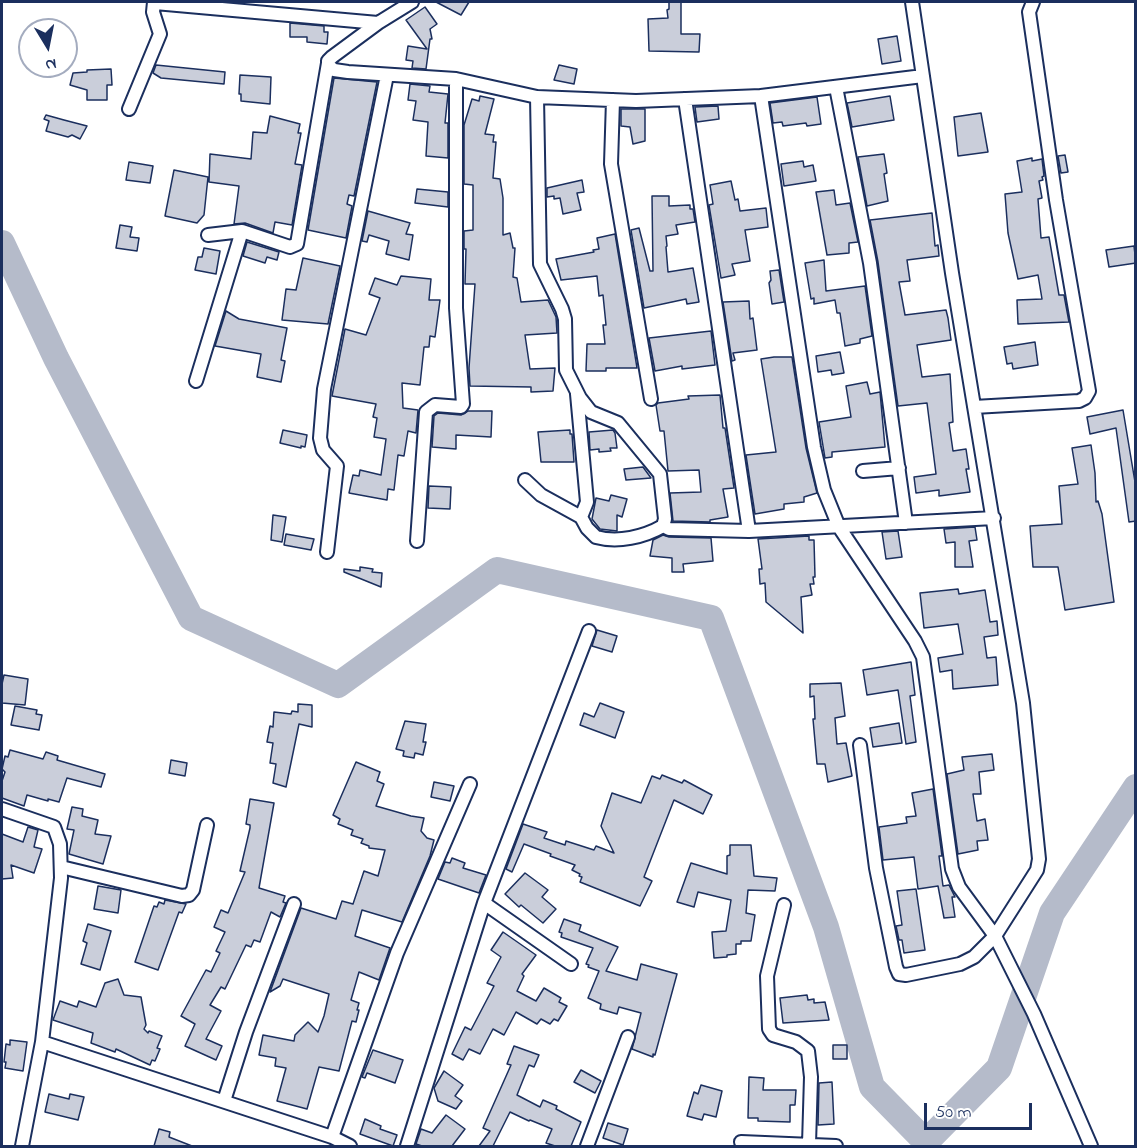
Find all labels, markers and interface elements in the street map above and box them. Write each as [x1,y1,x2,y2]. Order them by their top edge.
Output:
north arrow [18,18,78,78]
text: N [43,51,58,77]
scale bar [927,1091,1035,1129]
text: 50 m [935,1100,972,1126]

